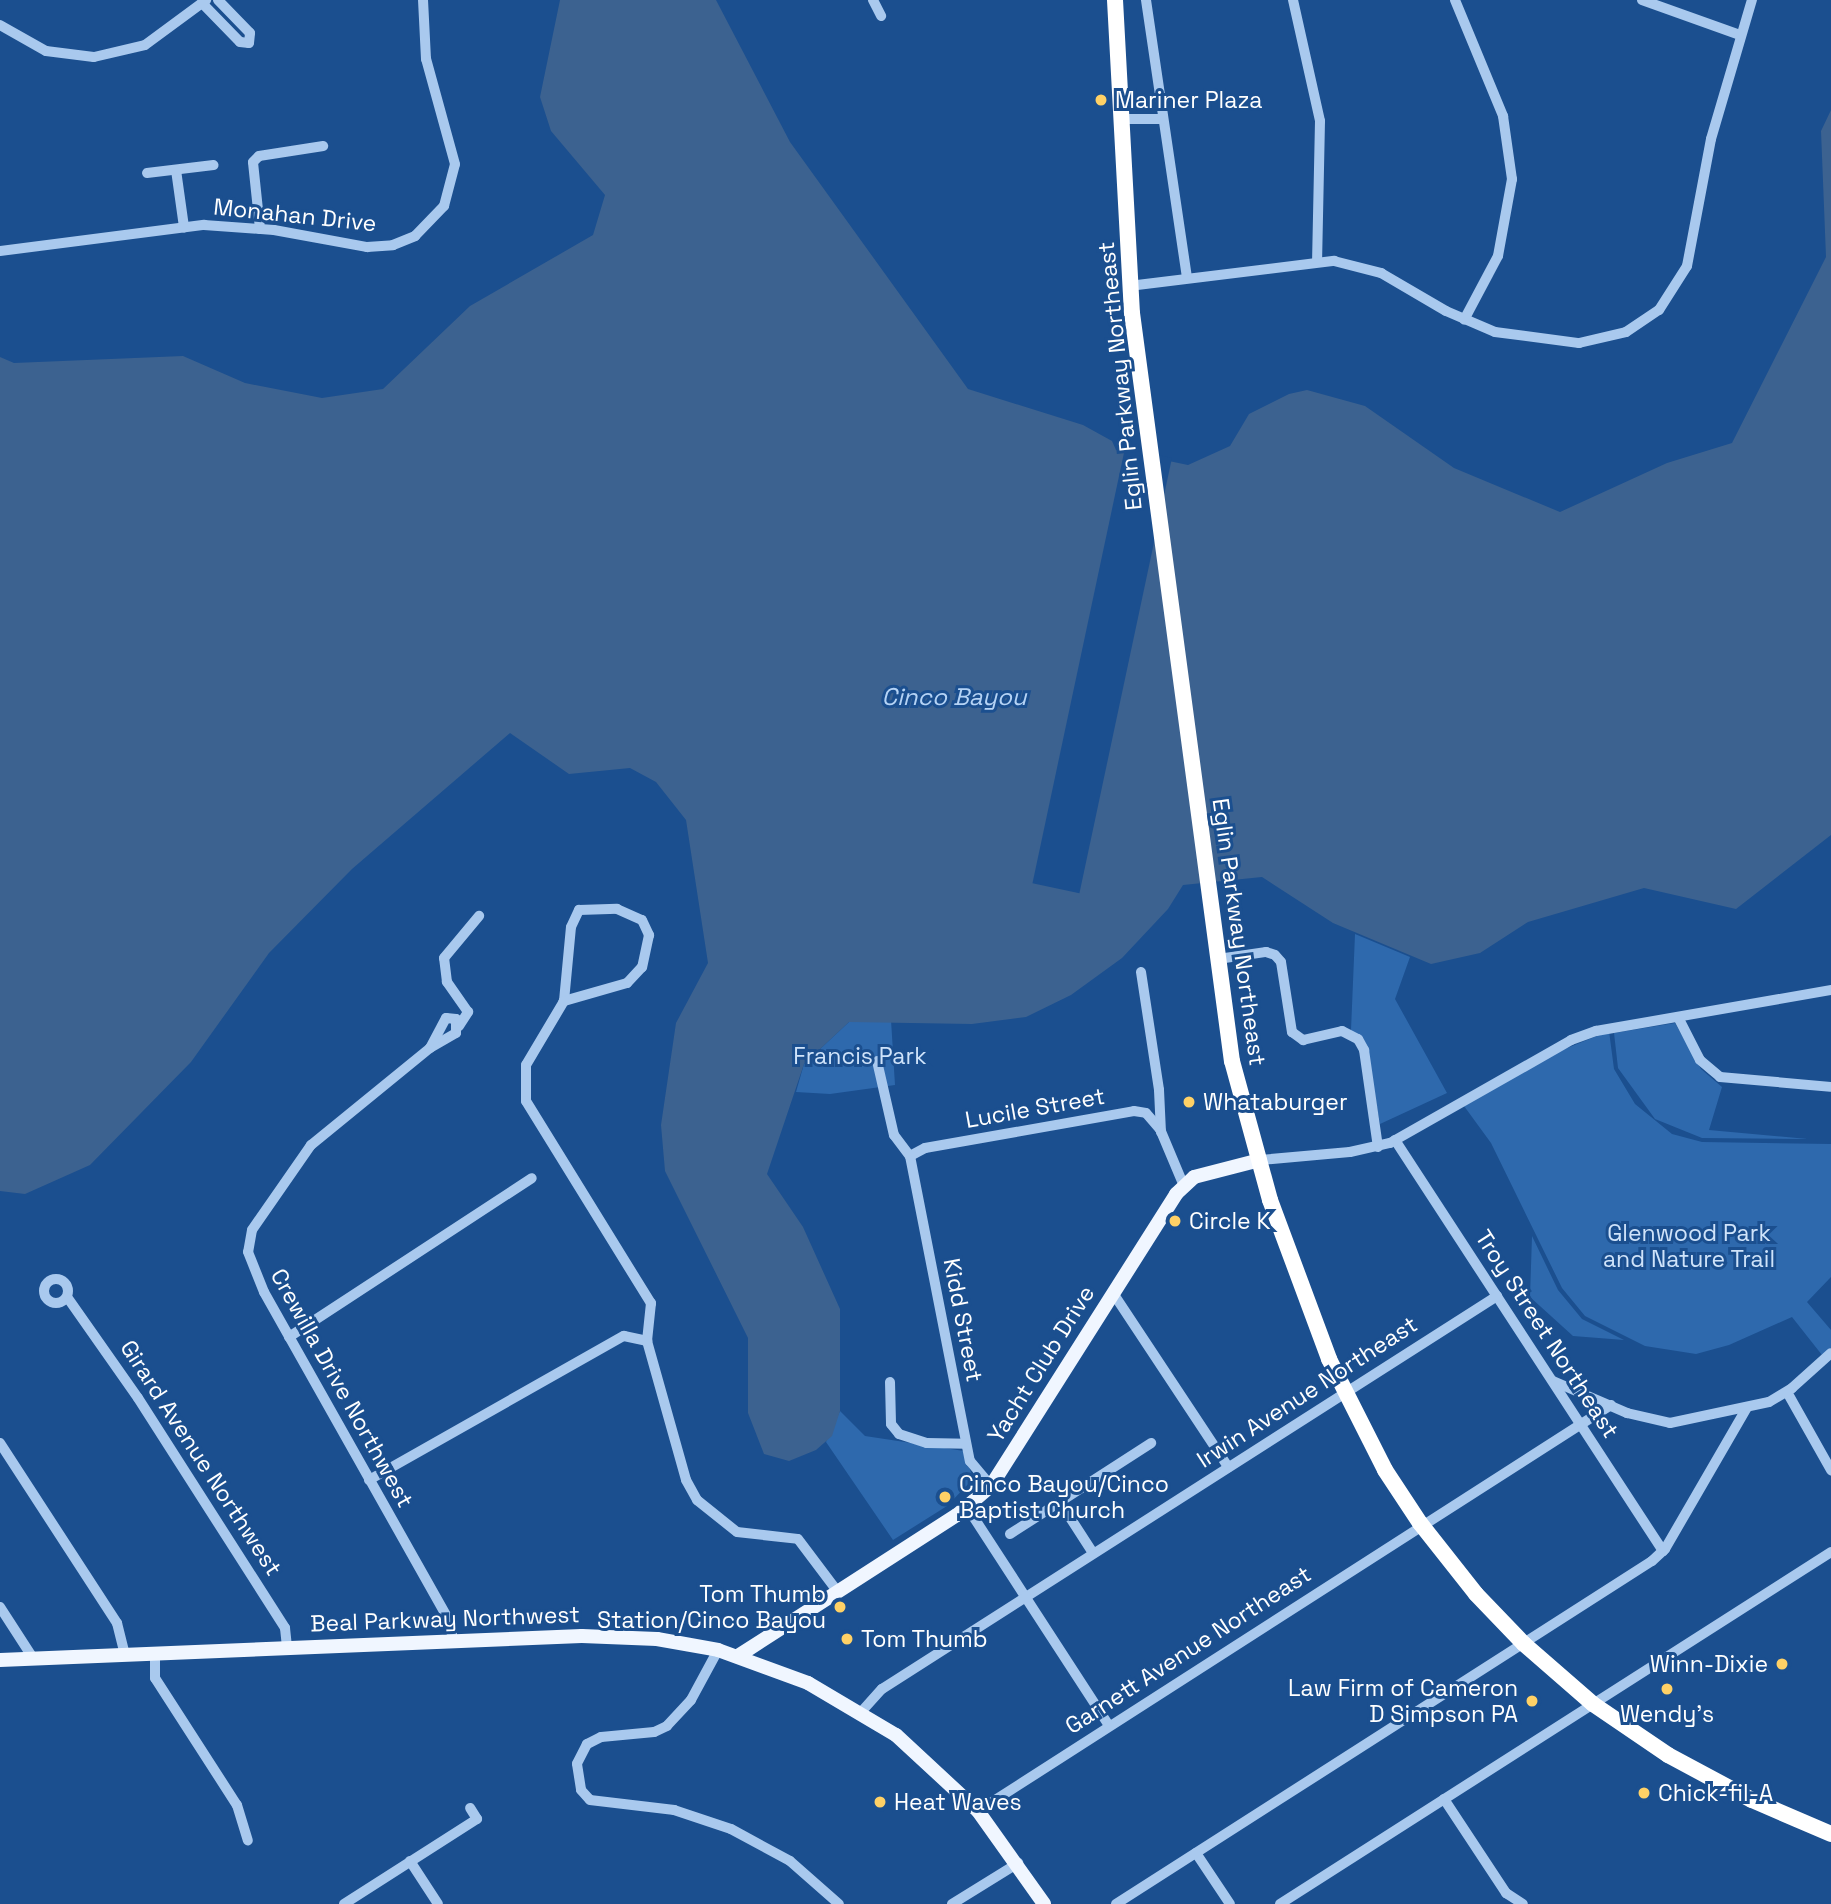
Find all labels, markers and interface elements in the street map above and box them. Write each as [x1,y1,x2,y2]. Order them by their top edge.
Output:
place label: Mariner Plaza [1115,86,1263,114]
marker: Mariner Plaza [1093,92,1109,108]
street label: Monahan Drive [212,193,378,237]
street label: Eglin Parkway Northeast [1092,240,1148,512]
water label: Cinco Bayou [882,683,1026,711]
street label: Eglin Parkway Northeast [1207,796,1271,1068]
park label: Francis Park [793,1042,927,1070]
street label: Lucile Street [963,1082,1107,1134]
place label: Whataburger [1203,1088,1348,1116]
marker: Whataburger [1181,1094,1197,1110]
place label: Circle K [1189,1207,1271,1235]
marker: Circle K [1167,1213,1183,1229]
park label: Glenwood Park and Nature Trail [1603,1219,1775,1273]
street label: Troy Street Northeast [1469,1225,1625,1443]
street label: Kidd Street [937,1256,989,1384]
street label: Crewilla Drive Northwest [265,1264,419,1512]
street label: Yacht Club Drive [982,1281,1100,1447]
street label: Irwin Avenue Northeast [1191,1310,1423,1474]
street label: Girard Avenue Northwest [114,1335,288,1581]
place label: Cinco Bayou/Cinco Baptist Church [959,1470,1169,1524]
marker: Cinco Bayou/Cinco Baptist Church [937,1489,953,1505]
street label: Garnett Avenue Northeast [1060,1560,1316,1740]
place label: Tom Thumb Station/Cinco Bayou [597,1580,826,1634]
marker: Tom Thumb Station/Cinco Bayou [832,1599,848,1615]
street label: Beal Parkway Northwest [310,1601,580,1637]
place label: Tom Thumb [861,1625,988,1653]
marker: Tom Thumb [839,1631,855,1647]
place label: Winn-Dixie [1650,1650,1768,1678]
marker: Winn-Dixie [1774,1656,1790,1672]
place label: Law Firm of Cameron D Simpson PA [1288,1674,1518,1728]
marker: Wendy's [1659,1681,1675,1697]
marker: Law Firm of Cameron D Simpson PA [1524,1693,1540,1709]
place label: Wendy's [1620,1700,1714,1728]
place label: Chick-fil-A [1658,1779,1773,1807]
marker: Chick-fil-A [1636,1785,1652,1801]
place label: Heat Waves [894,1788,1022,1816]
marker: Heat Waves [872,1794,888,1810]

